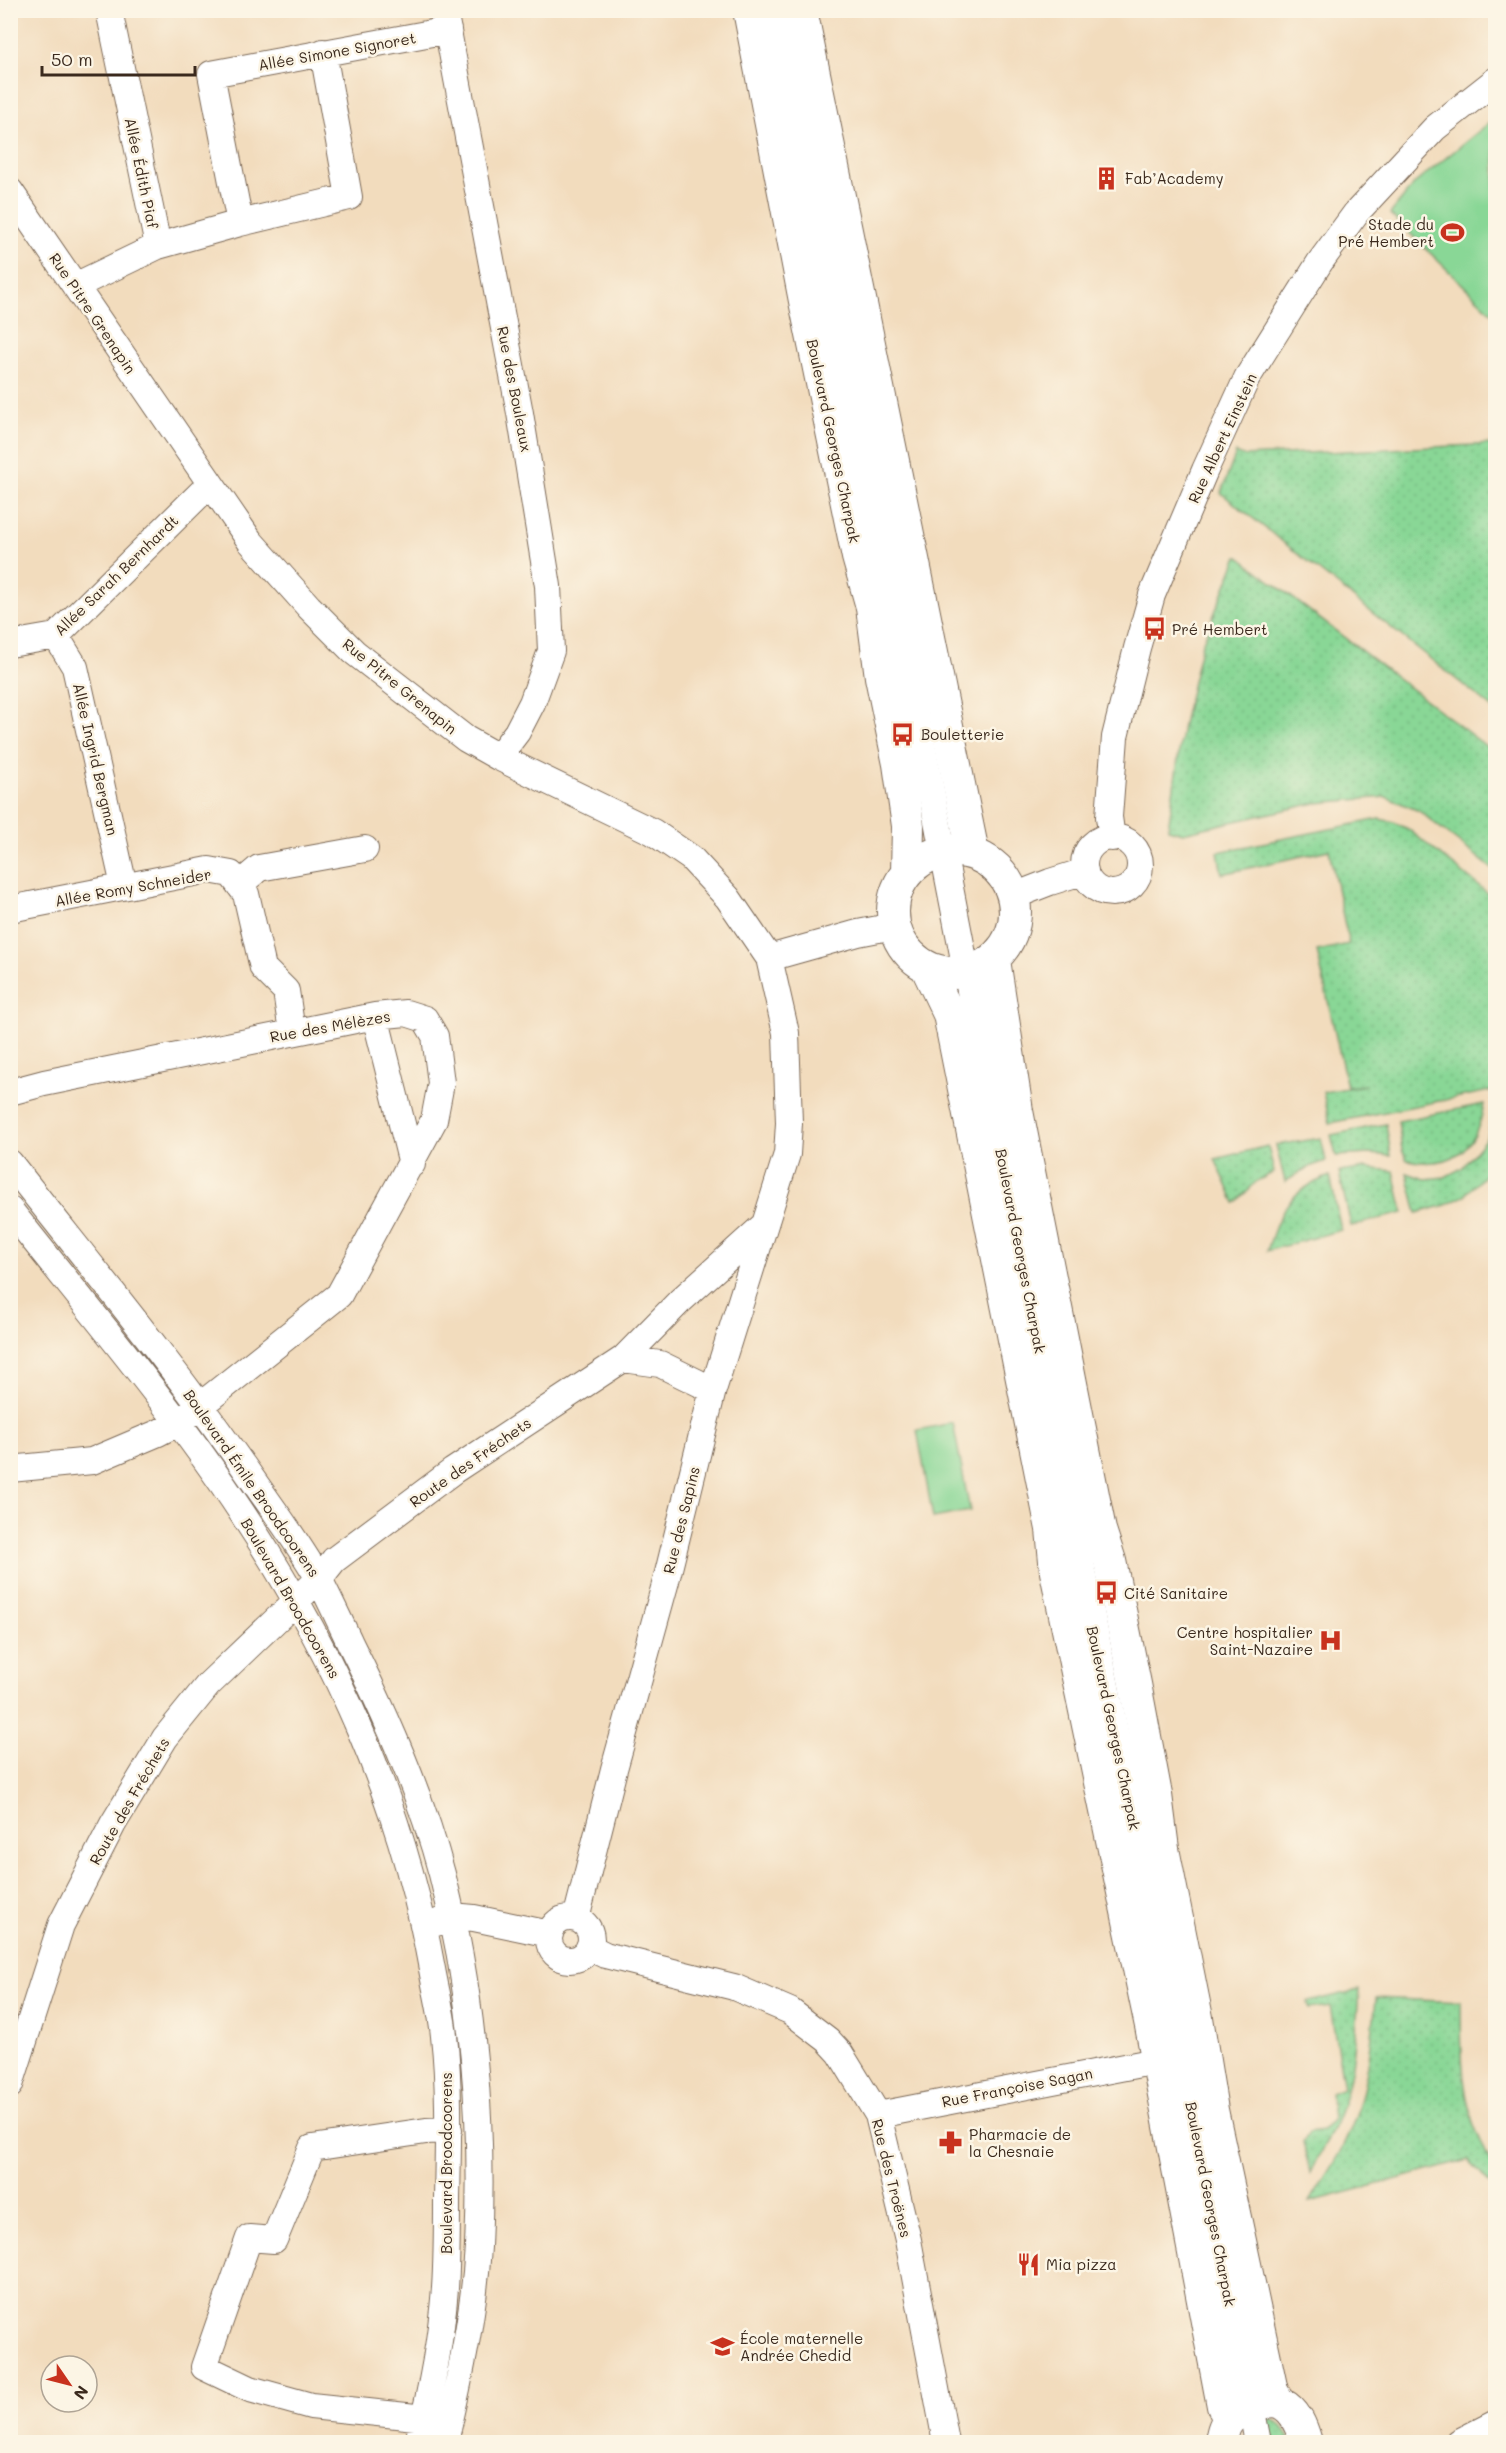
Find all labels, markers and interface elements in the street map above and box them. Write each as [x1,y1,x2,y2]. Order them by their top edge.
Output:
street label: Allée Simone Signoret [257,27,417,75]
scale bar [42,39,195,77]
text: 50 m [51,47,93,71]
street label: Allée Édith Piaf [120,116,164,231]
building icon: Fab’Academy [1094,165,1120,191]
place label: Fab’Academy [1125,168,1224,188]
place label: Stade du Pré Hembert [1338,214,1434,251]
sports icon: Stade du Pré Hembert [1439,220,1465,246]
street label: Rue Pitre Grenapin [45,249,141,377]
street label: Rue des Bouleaux [493,325,537,454]
street label: Boulevard Georges Charpak [803,337,865,545]
street label: Rue Albert Einstein [1183,370,1261,506]
street label: Allée Sarah Bernhardt [50,510,182,640]
bus stop icon: Pré Hembert [1141,616,1167,642]
place label: Pré Hembert [1172,619,1268,639]
street label: Rue Pitre Grenapin [339,634,461,738]
street label: Allée Ingrid Bergman [69,681,123,837]
bus stop icon: Bouletterie [890,721,916,747]
place label: Bouletterie [921,724,1004,744]
street label: Allée Romy Schneider [53,863,213,911]
street label: Rue des Mélèzes [268,1006,392,1046]
street label: Boulevard Georges Charpak [991,1147,1051,1355]
street label: Boulevard Émile Broodcoorens [179,1385,325,1581]
street label: Route des Fréchets [405,1413,535,1511]
street label: Rue des Sapins [658,1464,704,1576]
street label: Boulevard Broodcoorens [237,1514,345,1682]
bus stop icon: Cité Sanitaire [1093,1580,1119,1606]
place label: Cité Sanitaire [1124,1583,1228,1603]
place label: Centre hospitalier Saint-Nazaire [1177,1622,1313,1659]
street label: Boulevard Georges Charpak [1083,1624,1145,1832]
hospital icon: Centre hospitalier Saint-Nazaire [1318,1628,1344,1654]
street label: Route des Fréchets [84,1734,174,1868]
street label: Rue Françoise Sagan [940,2063,1094,2111]
street label: Boulevard Broodcoorens [436,2072,456,2254]
street label: Boulevard Georges Charpak [1181,2100,1241,2308]
street label: Rue des Troënes [868,2117,916,2239]
place label: Pharmacie de la Chesnaie [969,2124,1071,2161]
pharmacy icon: Pharmacie de la Chesnaie [938,2130,964,2156]
restaurant icon: Mia pizza [1015,2251,1041,2277]
place label: Mia pizza [1046,2254,1117,2274]
place label: École maternelle Andrée Chedid [740,2328,863,2365]
school or university icon: École maternelle Andrée Chedid [709,2334,735,2360]
north arrow [39,2354,99,2414]
text: N [70,2382,94,2404]

